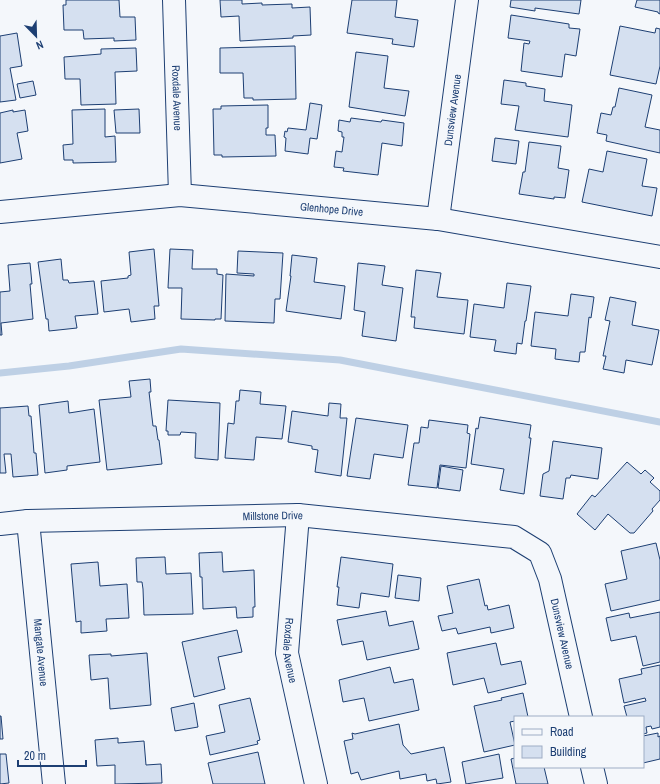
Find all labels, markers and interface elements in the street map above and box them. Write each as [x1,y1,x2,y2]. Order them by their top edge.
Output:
north arrow [16,16,56,56]
text: N [34,37,46,53]
street label: Roxdale Avenue [169,65,185,131]
street label: Dunsview Avenue [441,73,464,147]
street label: Glenhope Drive [299,199,364,219]
street label: Millstone Drive [242,508,304,523]
street label: Dunsview Avenue [548,597,577,671]
street label: Roxdale Avenue [280,617,300,684]
street label: Mangate Avenue [31,618,51,687]
legend [514,716,644,768]
text: Road [550,724,574,740]
scale bar [18,742,86,768]
text: Building [550,744,587,760]
text: 20 m [24,748,46,764]

